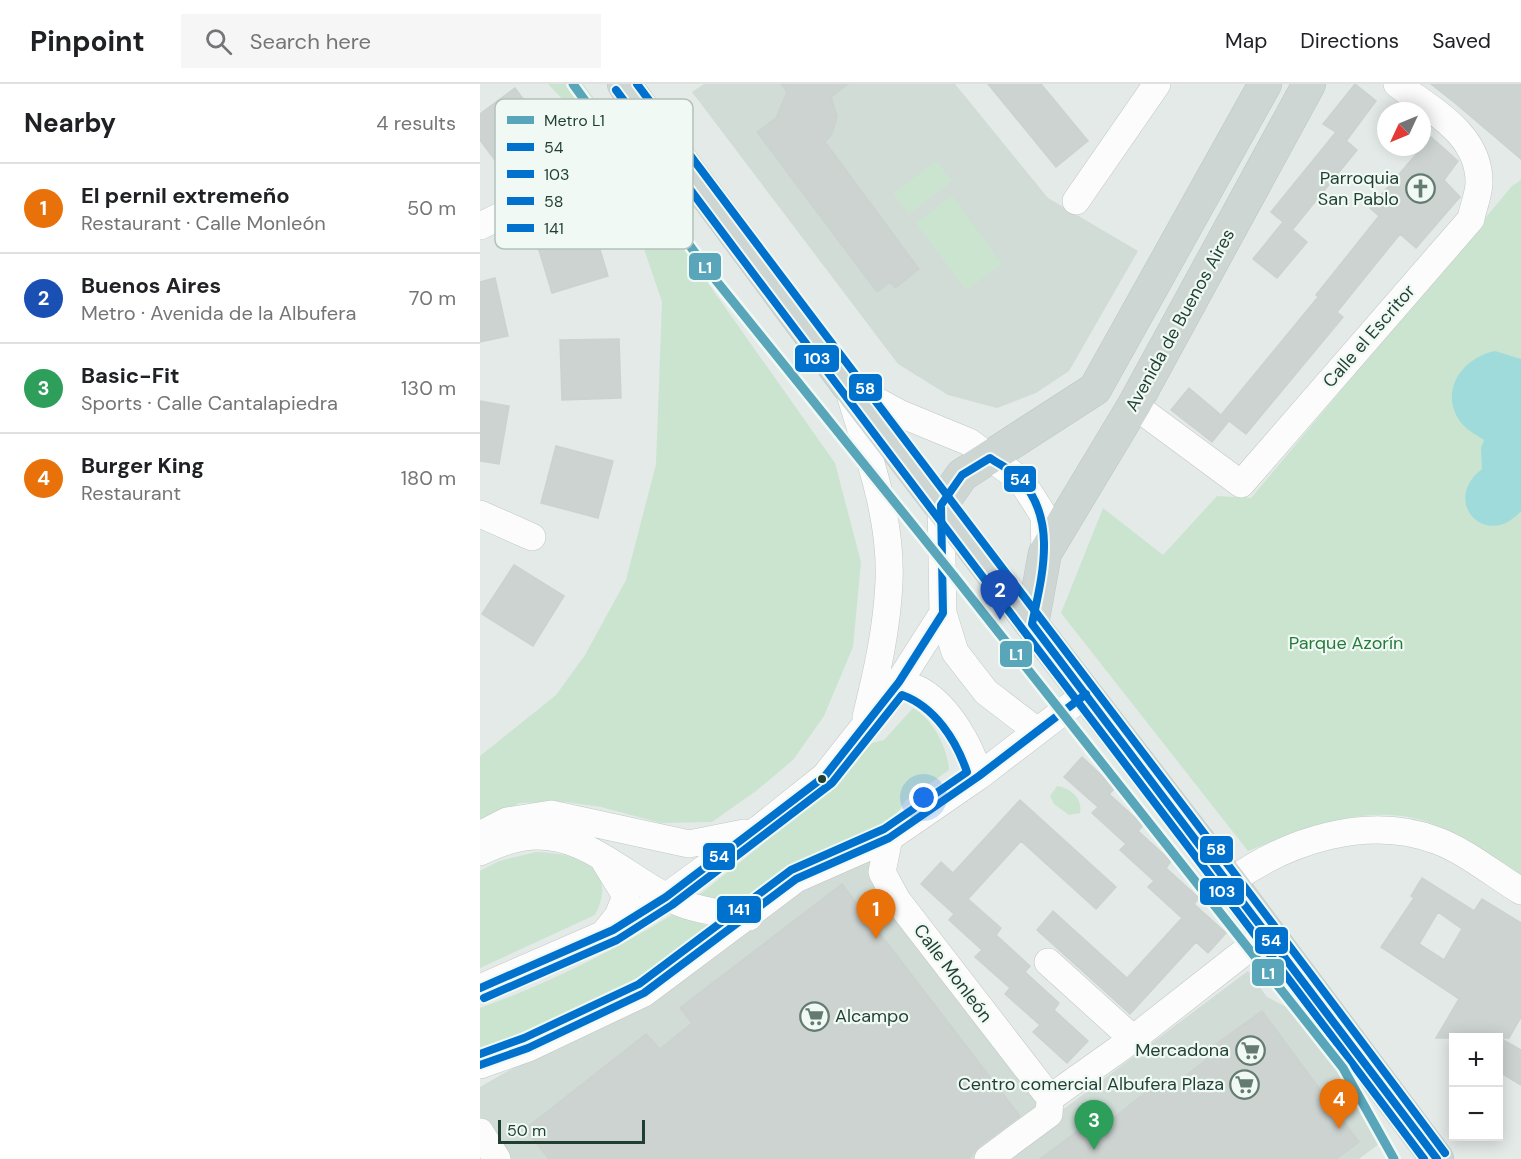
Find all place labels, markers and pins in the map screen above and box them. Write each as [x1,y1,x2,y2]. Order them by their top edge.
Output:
place label: Parroquia San Pablo [1318,166,1399,211]
church icon: Parroquia San Pablo [1404,172,1436,204]
pin: 2 [980,570,1020,620]
unlabelled marker [816,773,828,785]
pin: 1 [856,890,896,939]
supermarket icon: Alcampo [798,1000,830,1032]
place label: Alcampo [835,1004,909,1028]
supermarket icon: Mercadona [1234,1034,1266,1066]
place label: Mercadona [1135,1038,1229,1062]
supermarket icon: Centro comercial Albufera Plaza [1229,1068,1261,1100]
place label: Centro comercial Albufera Plaza [958,1072,1224,1096]
pin: 4 [1320,1080,1358,1129]
pin: 3 [1074,1100,1114,1150]

